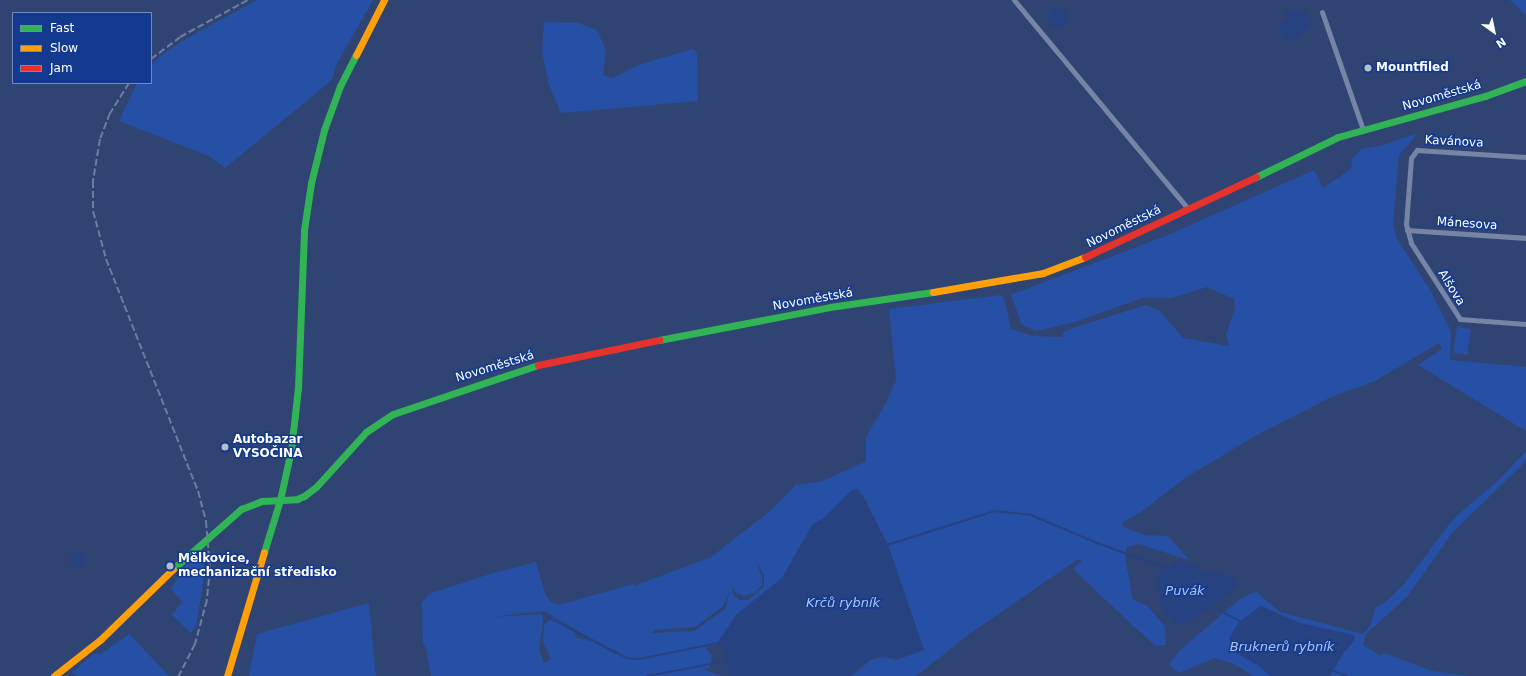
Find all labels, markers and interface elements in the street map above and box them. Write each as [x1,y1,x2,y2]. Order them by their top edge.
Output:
legend [12,12,152,84]
north arrow [1474,12,1514,52]
text: Fast [50,21,74,35]
text: N [1493,35,1508,50]
text: Slow [50,41,78,55]
text: Jam [50,61,73,75]
place label: Mountfiled [1376,61,1449,75]
marker: Mountfiled [1363,63,1373,73]
street label: Novoměstská [1401,78,1483,114]
street label: Kavánova [1424,133,1484,151]
street label: Novoměstská [1084,203,1164,251]
street label: Mánesova [1436,215,1498,233]
street label: Alšova [1434,267,1468,309]
street label: Novoměstská [772,286,854,314]
street label: Novoměstská [454,348,536,386]
place label: Autobazar VYSOČINA [233,433,302,461]
marker: Autobazar VYSOČINA [220,442,230,452]
place label: Mělkovice, mechanizační středisko [178,552,337,580]
marker: Mělkovice, mechanizační středisko [165,561,175,571]
water label: Puvák [1165,583,1205,599]
water label: Krčů rybník [806,595,880,611]
water label: Bruknerů rybník [1230,639,1334,655]

